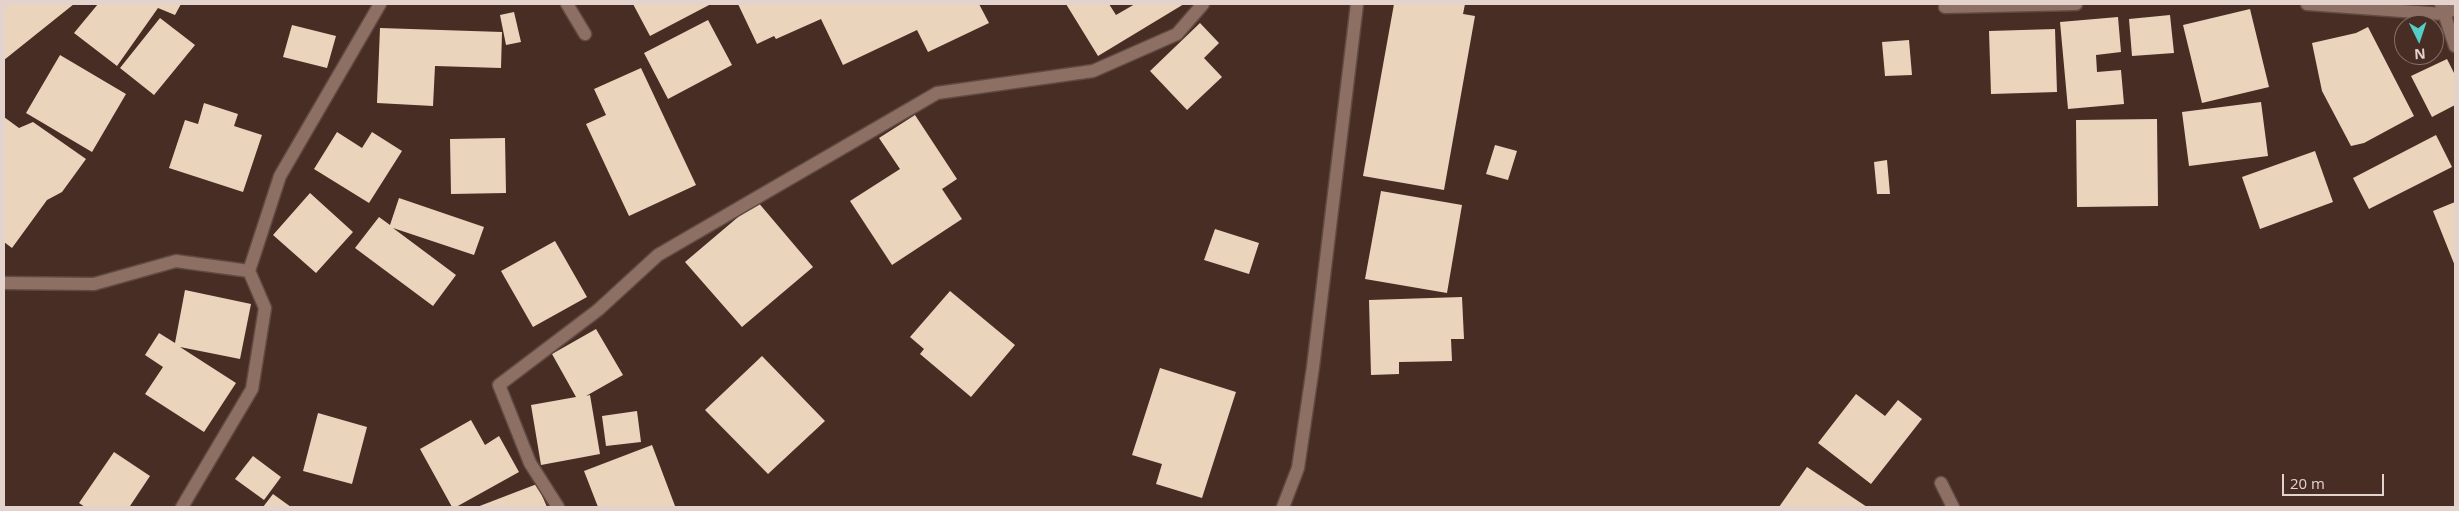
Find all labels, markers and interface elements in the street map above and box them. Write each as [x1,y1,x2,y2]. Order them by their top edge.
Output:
north arrow [2394,15,2444,65]
text: N [2414,45,2426,64]
scale bar [2284,464,2386,496]
text: 20 m [2290,473,2325,493]

